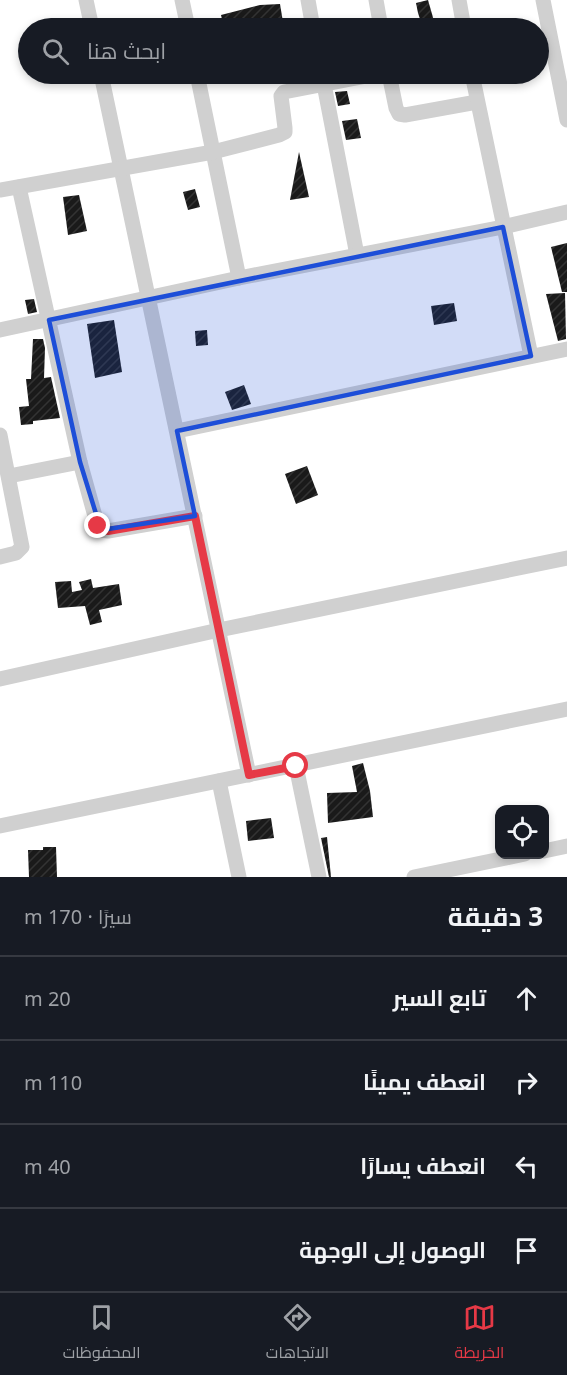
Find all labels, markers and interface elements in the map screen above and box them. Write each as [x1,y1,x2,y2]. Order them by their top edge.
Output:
search box [18,18,549,84]
icon: search [39,35,72,68]
text: ابحث هنا [87,35,166,65]
route end [84,512,110,538]
route start [282,752,308,778]
map controls [495,805,549,859]
button: locate [495,805,549,859]
text: 3 دقيقة [448,898,543,934]
text: سيرًا · 170 m [24,903,132,930]
text: تابع السير [393,982,486,1012]
icon: ahead [510,982,543,1015]
text: 20 m [24,985,71,1012]
text: انعطف يمينًا [363,1066,486,1096]
icon: right [510,1066,543,1099]
text: 110 m [24,1069,82,1096]
text: انعطف يسارًا [360,1150,486,1180]
icon: left [510,1150,543,1183]
text: 40 m [24,1153,71,1180]
text: الوصول إلى الوجهة [299,1234,486,1264]
icon: arrive [510,1234,543,1267]
tab: المحفوظات [63,1301,141,1367]
tab: الاتجاهات [266,1301,329,1367]
tab: الخريطة [454,1301,504,1367]

